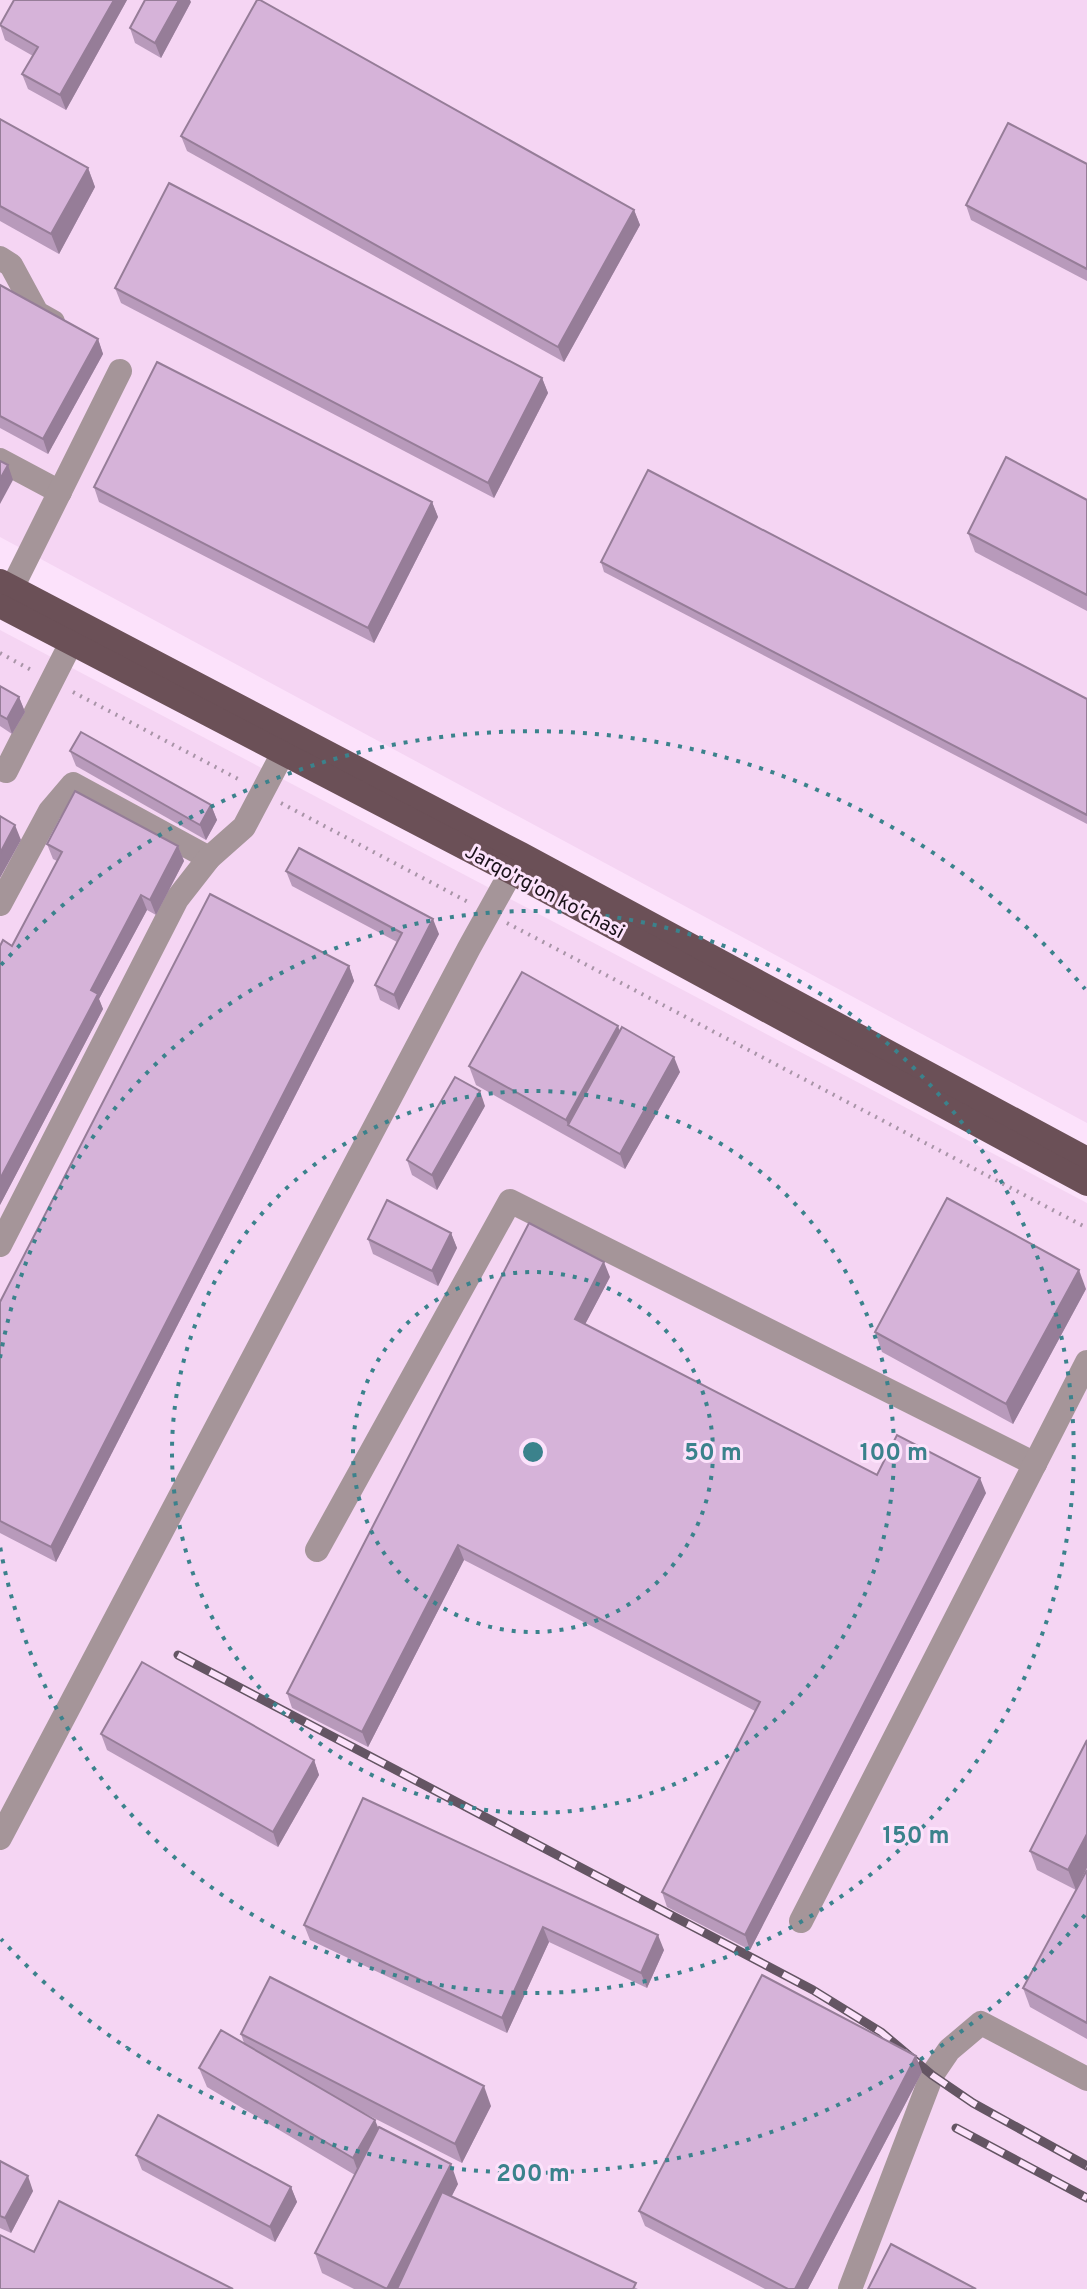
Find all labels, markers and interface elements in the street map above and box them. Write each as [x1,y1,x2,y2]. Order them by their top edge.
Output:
street label: Jarqo'rg'on ko'chasi [460,840,628,946]
centre of rings [519,1438,547,1466]
text: 50 m [684,1439,742,1469]
text: 100 m [860,1439,928,1469]
text: 150 m [882,1822,950,1852]
text: 200 m [496,2160,570,2190]

